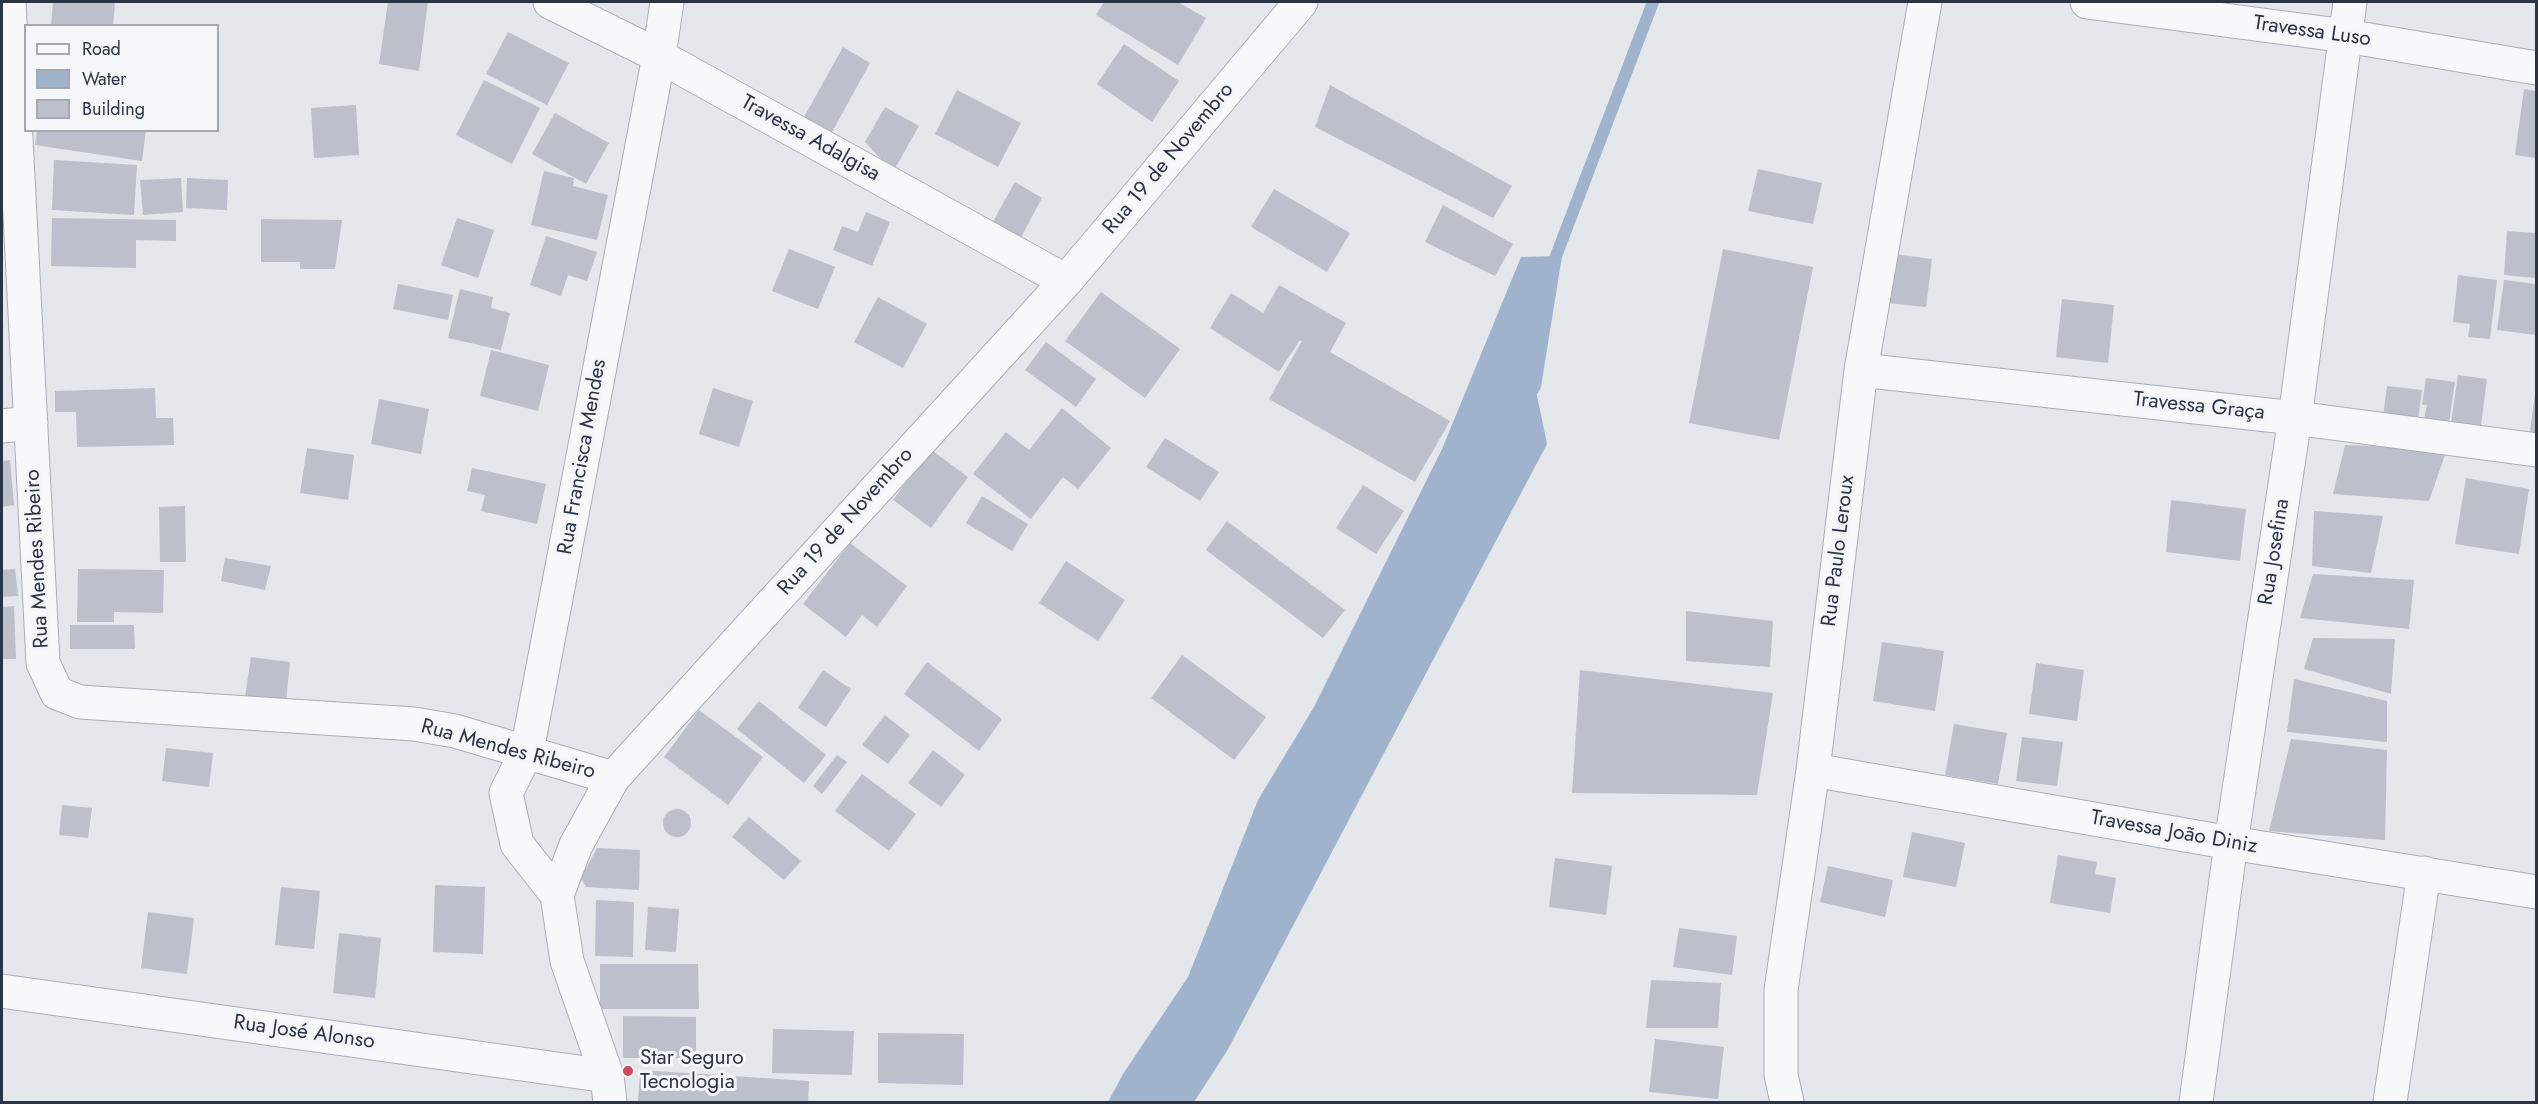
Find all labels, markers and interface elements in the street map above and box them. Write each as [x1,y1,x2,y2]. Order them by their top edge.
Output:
street label: Travessa Luso [2252,11,2372,53]
legend [24,24,219,132]
text: Road [82,36,121,62]
text: Water [82,66,126,92]
street label: Rua 19 de Novembro [1098,78,1240,240]
street label: Travessa Adalgisa [736,90,884,188]
text: Building [82,96,145,122]
street label: Rua Francisca Mendes [553,357,613,557]
street label: Travessa Graça [2132,388,2266,426]
street label: Rua 19 de Novembro [773,443,919,601]
street label: Rua Mendes Ribeiro [21,469,55,649]
street label: Rua Paulo Leroux [1817,474,1861,628]
street label: Rua Josefina [2254,497,2296,607]
street label: Rua Mendes Ribeiro [418,715,598,785]
street label: Travessa João Diniz [2089,806,2259,860]
street label: Rua José Alonso [232,1011,376,1055]
place label: Star Seguro Tecnologia [640,1046,744,1096]
marker: Star Seguro Tecnologia [621,1064,635,1078]

